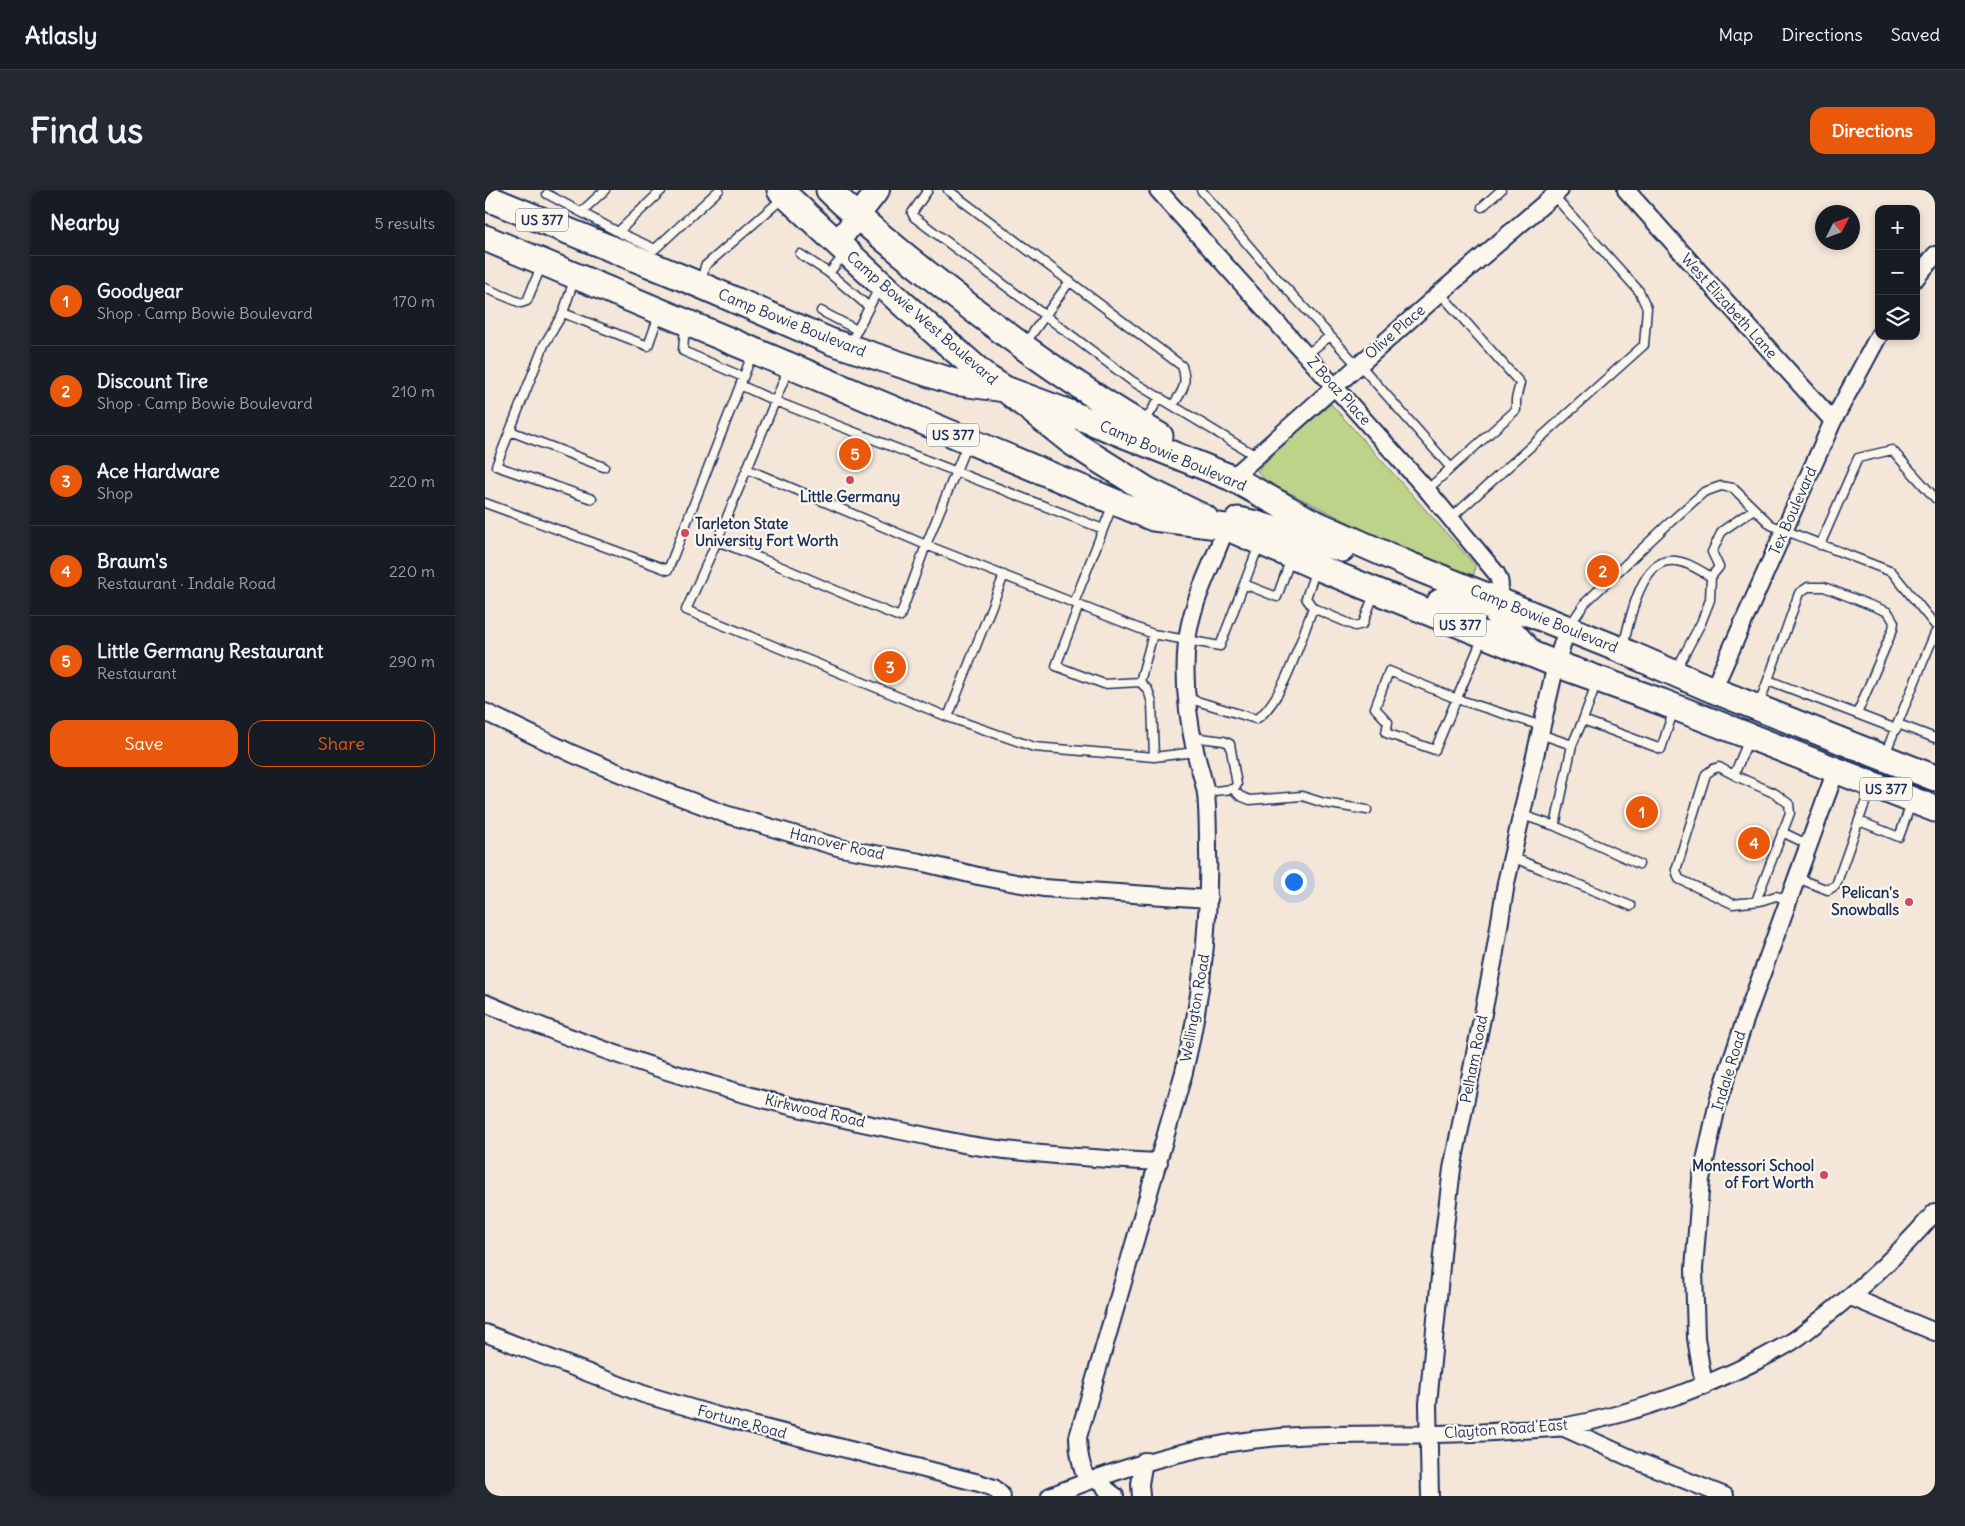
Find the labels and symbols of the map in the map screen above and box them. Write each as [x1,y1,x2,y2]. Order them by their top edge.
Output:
north arrow [1815,205,1860,250]
road number: US 377 [516,208,568,232]
street label: Camp Bowie West Boulevard [843,247,1002,389]
street label: West Elizabeth Lane [1677,249,1782,362]
street label: Camp Bowie Boulevard [716,284,869,361]
street label: Olive Place [1361,300,1429,363]
street label: Z Boaz Place [1304,352,1375,429]
street label: Camp Bowie Boulevard [1097,416,1250,495]
road number: US 377 [927,424,979,446]
pin: 5 [839,435,871,473]
street label: Tex Boulevard [1765,463,1821,558]
marker: Little Germany [844,474,856,486]
place label: Little Germany [800,487,900,507]
place label: Tarleton State University Fort Worth [695,514,839,551]
marker: Tarleton State University Fort Worth [679,527,691,539]
pin: 2 [1587,552,1619,590]
street label: Camp Bowie Boulevard [1468,580,1621,657]
road number: US 377 [1434,614,1486,636]
pin: 3 [874,648,906,686]
road number: US 377 [1860,778,1912,800]
pin: 1 [1626,793,1658,831]
street label: Hanover Road [788,823,887,864]
pin: 4 [1738,824,1770,862]
your location [1281,869,1307,895]
place label: Pelican's Snowballs [1831,883,1899,919]
marker: Pelican's Snowballs [1903,896,1915,908]
street label: Wellington Road [1176,952,1213,1063]
street label: Pelham Road [1456,1013,1491,1104]
street label: Indale Road [1707,1028,1750,1113]
street label: Kirkwood Road [763,1090,867,1131]
place label: Montessori School of Fort Worth [1692,1156,1814,1192]
marker: Montessori School of Fort Worth [1818,1169,1830,1181]
street label: Fortune Road [695,1400,789,1443]
street label: Clayton Road East [1444,1415,1568,1442]

